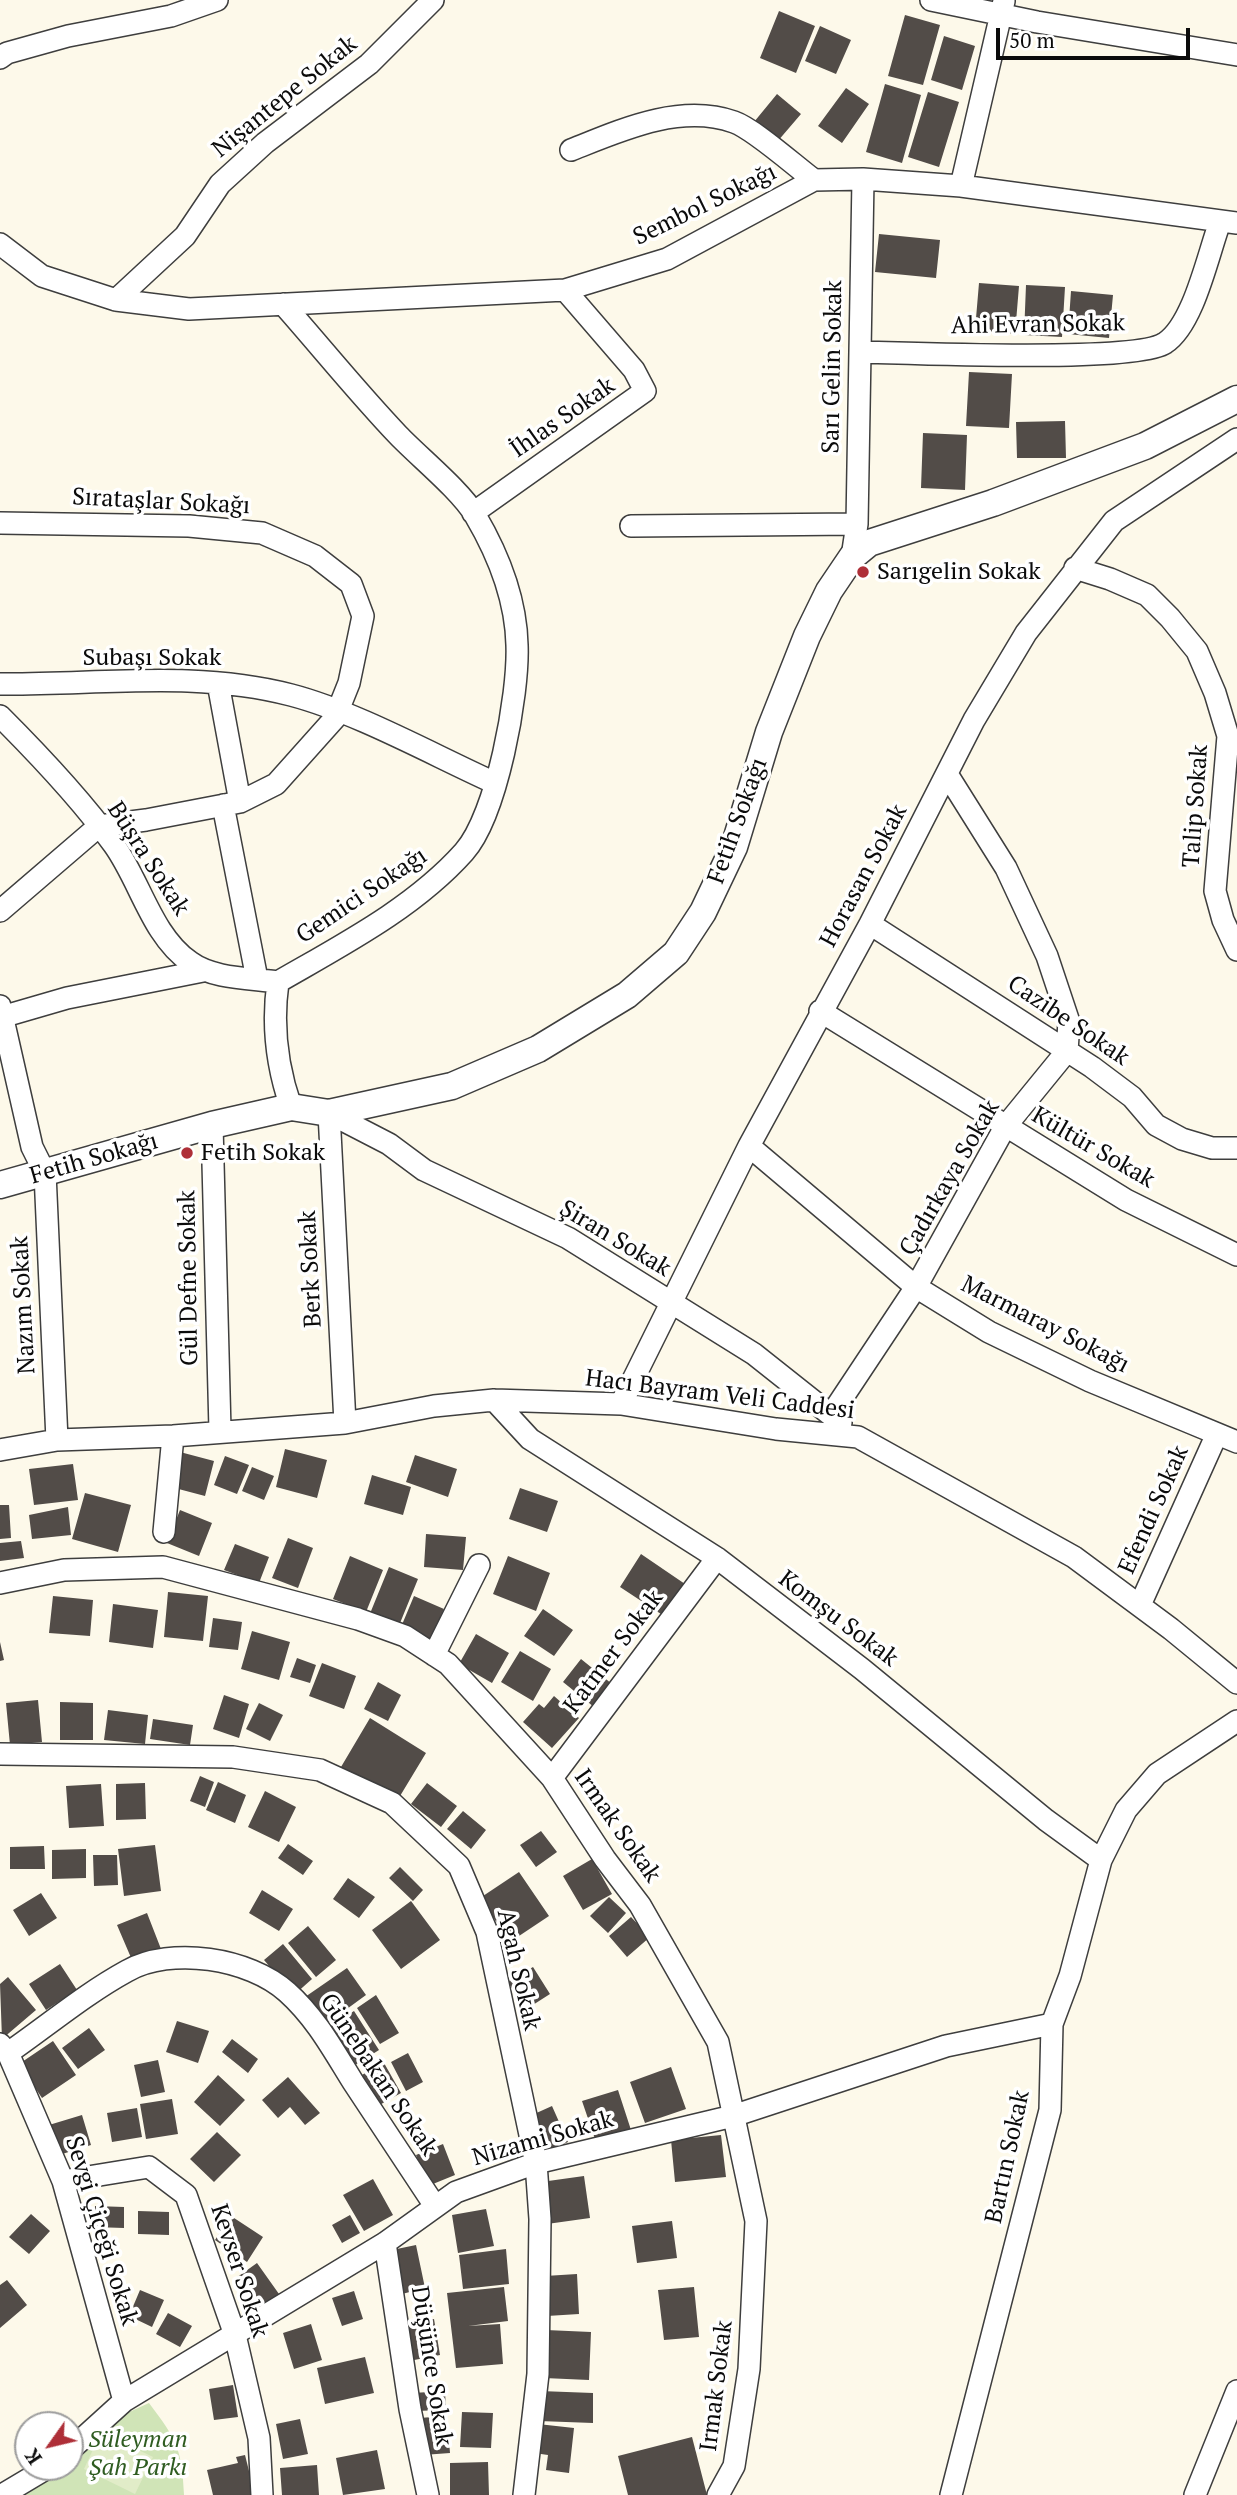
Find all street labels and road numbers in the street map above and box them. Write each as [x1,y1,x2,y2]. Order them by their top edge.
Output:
street label: Nişantepe Sokak [207,30,363,164]
street label: Sembol Sokağı [629,158,781,252]
street label: Sarı Gelin Sokak [817,280,849,454]
street label: Ahi Evran Sokak [951,309,1125,341]
street label: İhlas Sokak [505,371,621,465]
street label: Sırataşlar Sokağı [71,483,251,521]
street label: Subaşı Sokak [83,644,221,672]
street label: Talip Sokak [1177,744,1215,868]
street label: Fetih Sokağı [702,754,774,888]
street label: Büşra Sokak [101,797,195,921]
street label: Horasan Sokak [814,800,914,952]
street label: Gemici Sokağı [291,842,433,950]
street label: Cazibe Sokak [1002,970,1134,1072]
street label: Çadırkaya Sokak [894,1095,1006,1261]
street label: Kültür Sokak [1026,1101,1160,1195]
street label: Fetih Sokağı [27,1127,161,1191]
street label: Gül Defne Sokak [173,1190,205,1366]
street label: Şiran Sokak [554,1195,676,1283]
street label: Berk Sokak [294,1210,328,1328]
street label: Nazım Sokak [6,1235,42,1375]
street label: Marmaray Sokağı [956,1270,1134,1380]
street label: Hacı Bayram Veli Caddesi [584,1364,856,1426]
street label: Efendi Sokak [1113,1441,1195,1579]
street label: Komşu Sokak [773,1565,903,1673]
street label: Katmer Sokak [558,1584,670,1720]
street label: Irmak Sokak [567,1764,667,1888]
street label: Agah Sokak [490,1907,546,2033]
street label: Günebakan Sokak [313,1988,443,2162]
street label: Bartın Sokak [980,2088,1036,2226]
street label: Nizami Sokak [469,2105,617,2173]
street label: Sevgi Çiçeği Sokak [59,2133,143,2329]
street label: Kevser Sokak [204,2201,274,2341]
street label: Düşünce Sokak [404,2284,458,2448]
street label: Irmak Sokak [695,2319,739,2453]

